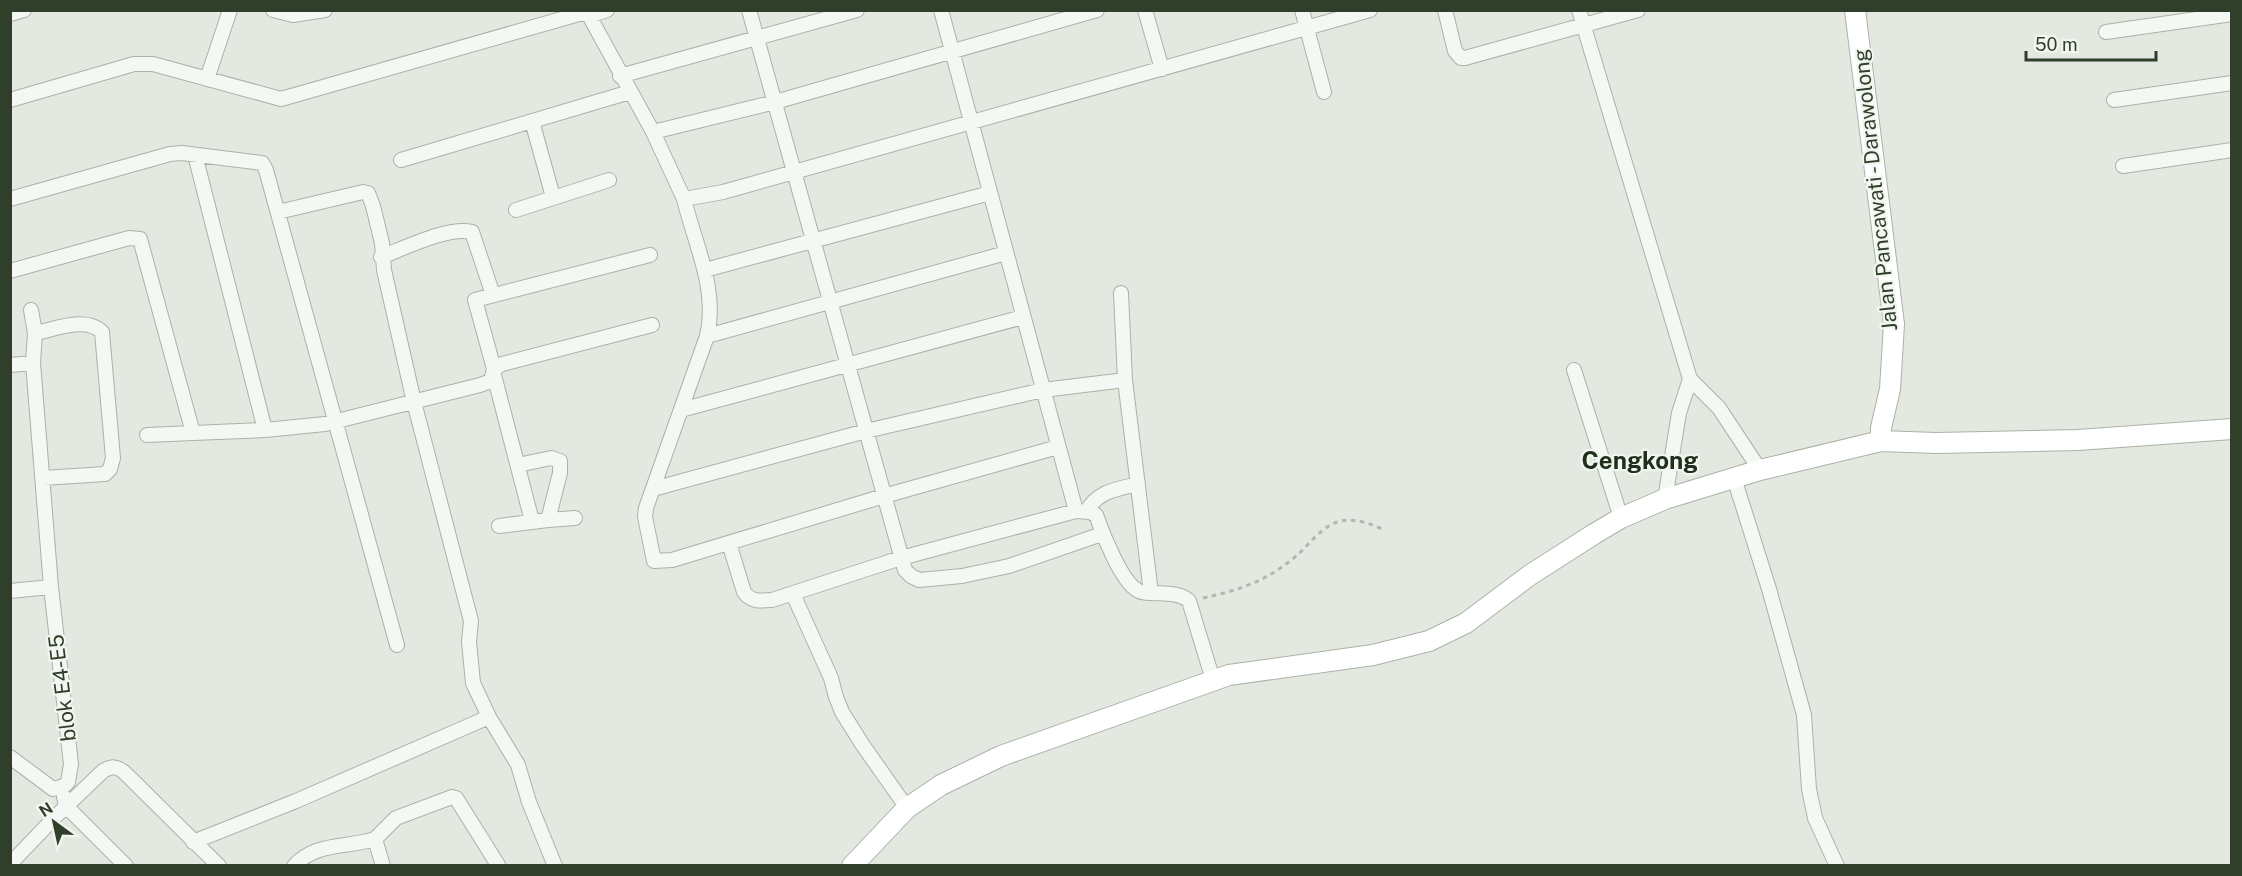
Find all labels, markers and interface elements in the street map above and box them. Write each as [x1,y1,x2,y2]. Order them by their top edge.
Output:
scale bar [2026,24,2156,62]
text: 50 m [2035,34,2078,55]
street label: Jalan Pancawati - Darawolong [1848,48,1902,332]
district label: Cengkong [1582,446,1698,474]
street label: blok E4-E5 [43,633,81,743]
north arrow [24,792,84,852]
text: N [36,798,57,821]

